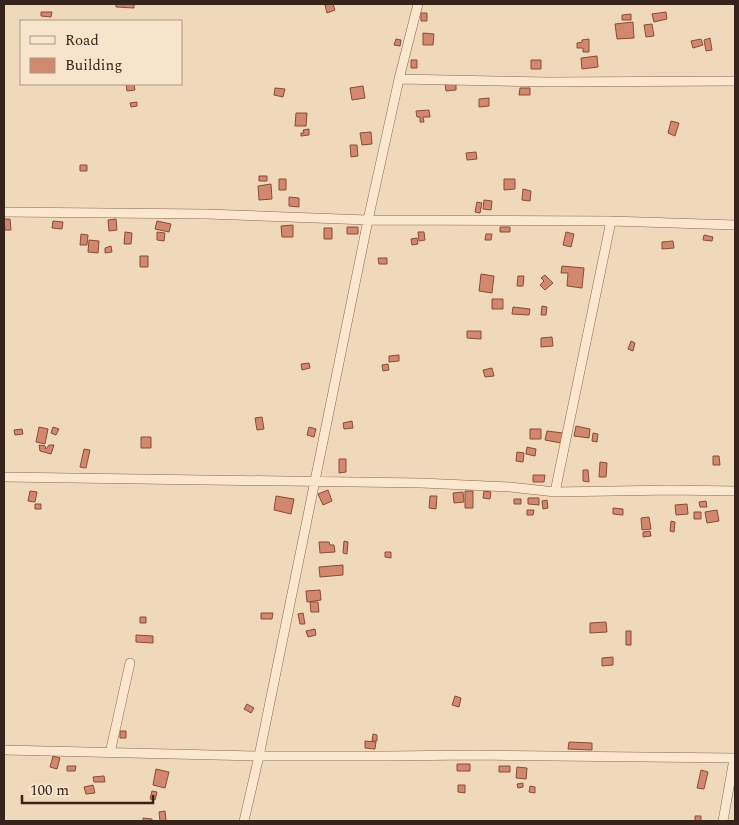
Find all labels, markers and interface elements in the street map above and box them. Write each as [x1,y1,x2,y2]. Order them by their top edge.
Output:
legend [20,20,182,85]
text: Road [65,29,99,52]
text: Building [65,54,122,77]
scale bar [22,772,154,804]
text: 100 m [30,779,69,802]

